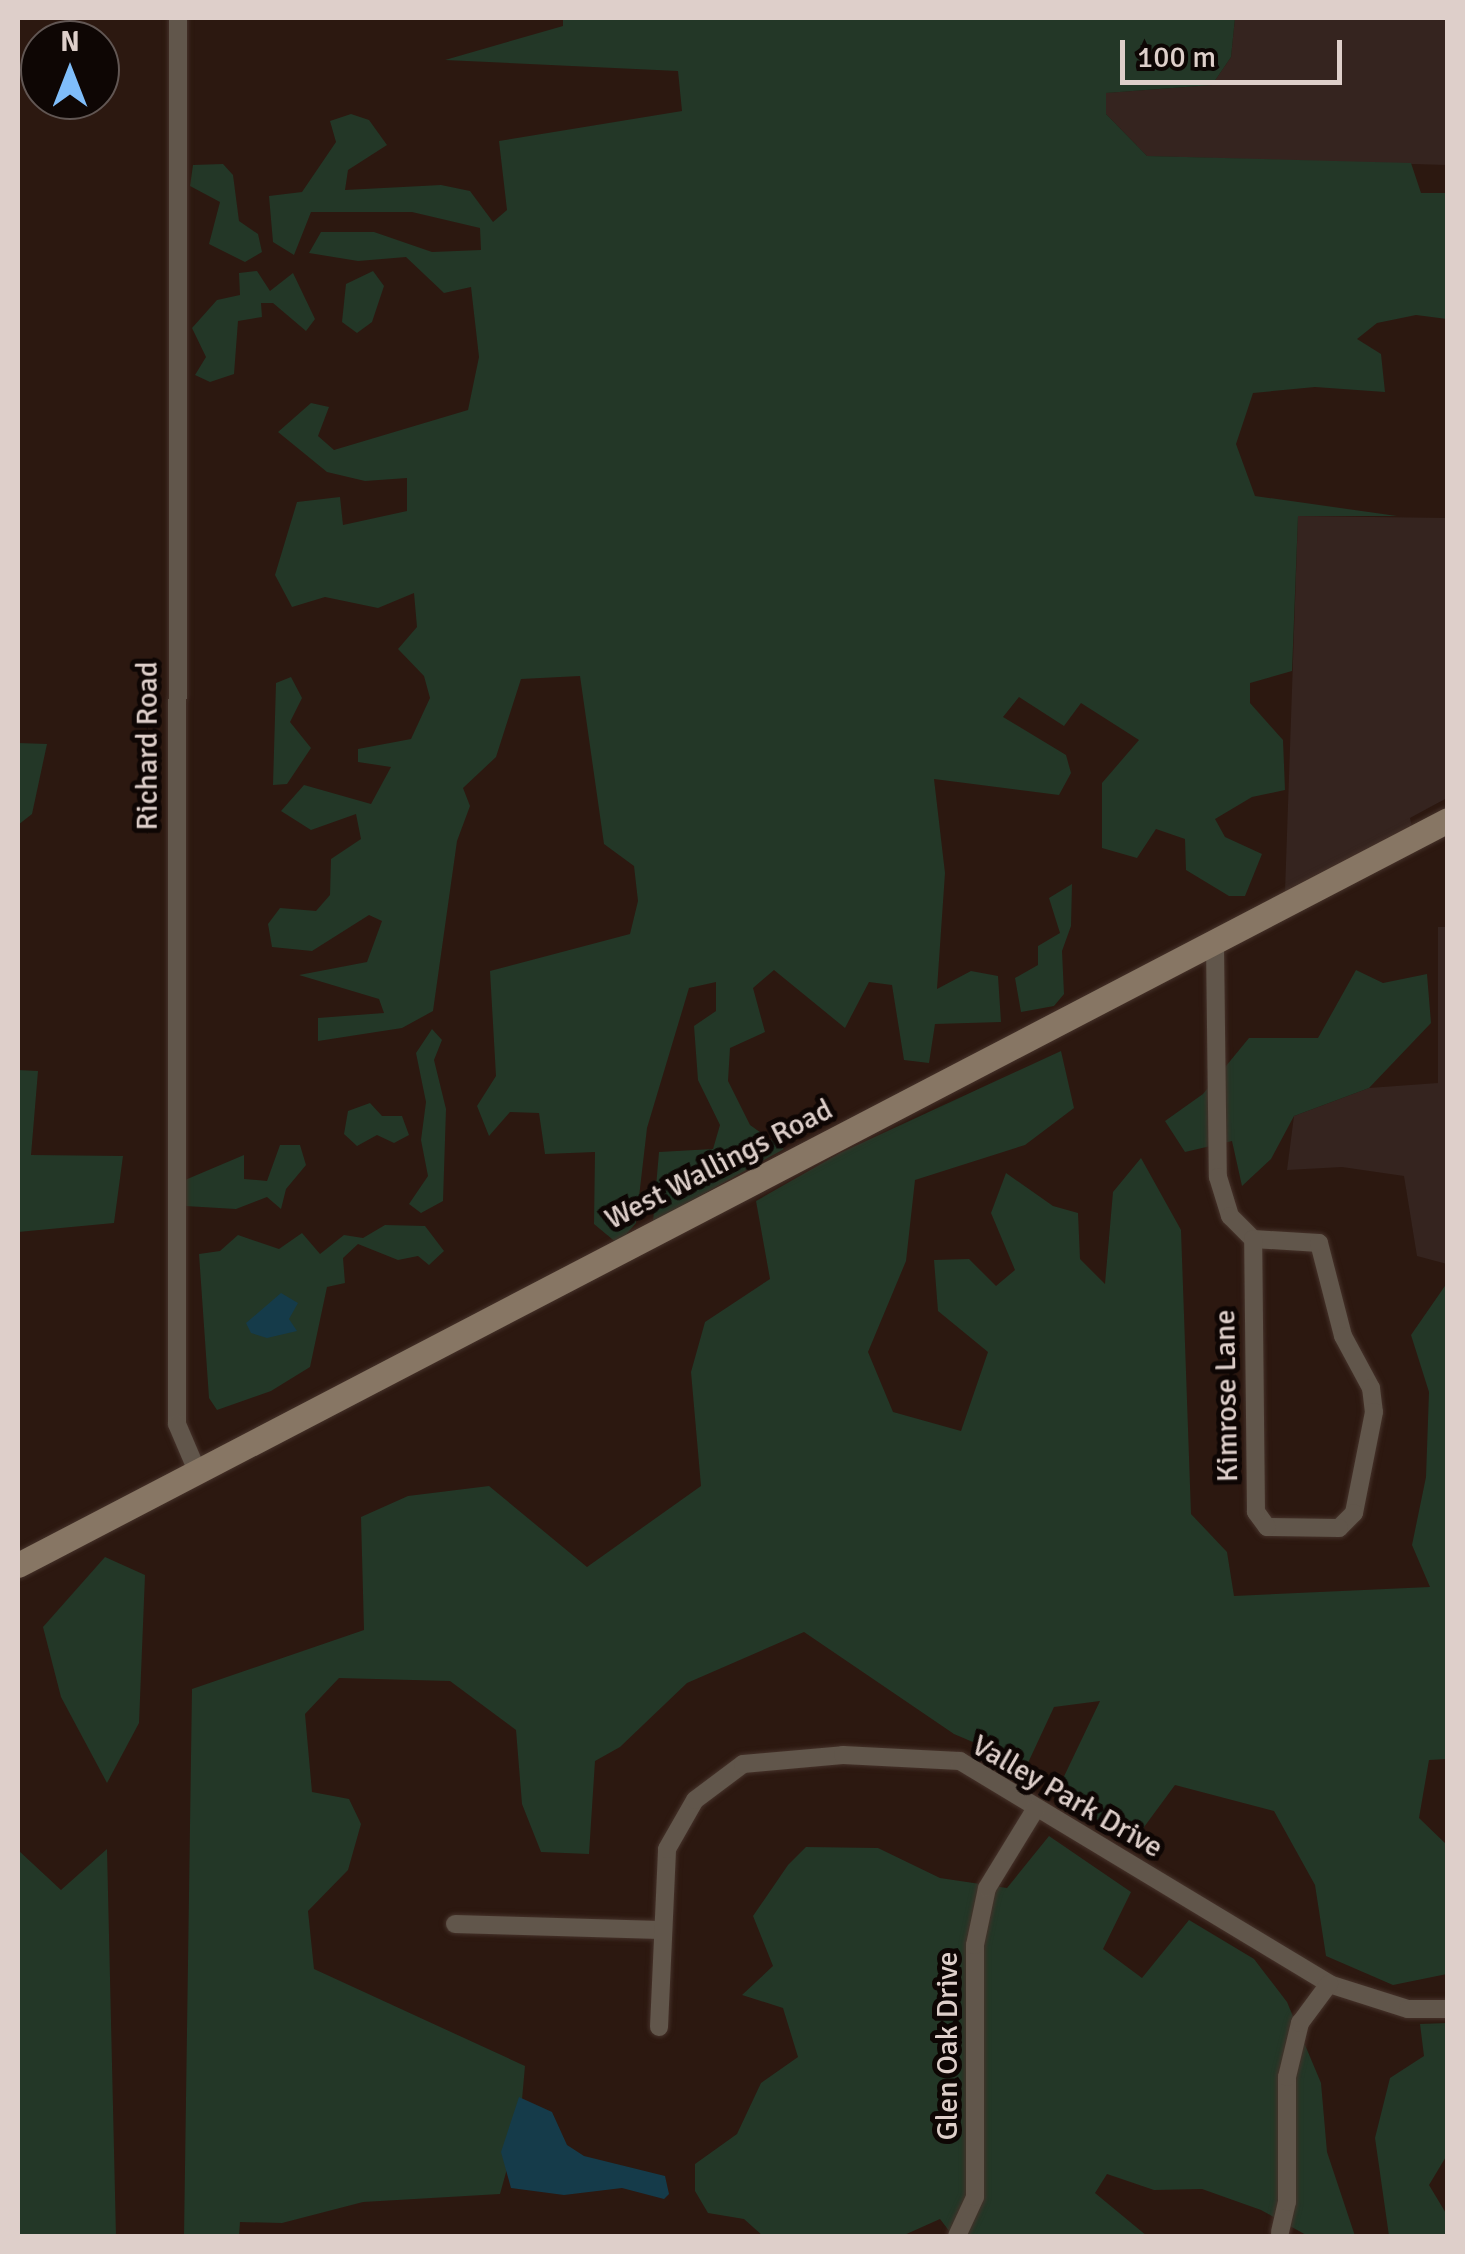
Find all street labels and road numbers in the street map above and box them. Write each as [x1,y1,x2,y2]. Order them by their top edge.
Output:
street label: Richard Road [130,661,166,831]
street label: West Wallings Road [599,1092,839,1238]
street label: Kimrose Lane [1207,1309,1247,1483]
street label: Valley Park Drive [965,1728,1169,1866]
street label: Glen Oak Drive [930,1951,966,2141]

